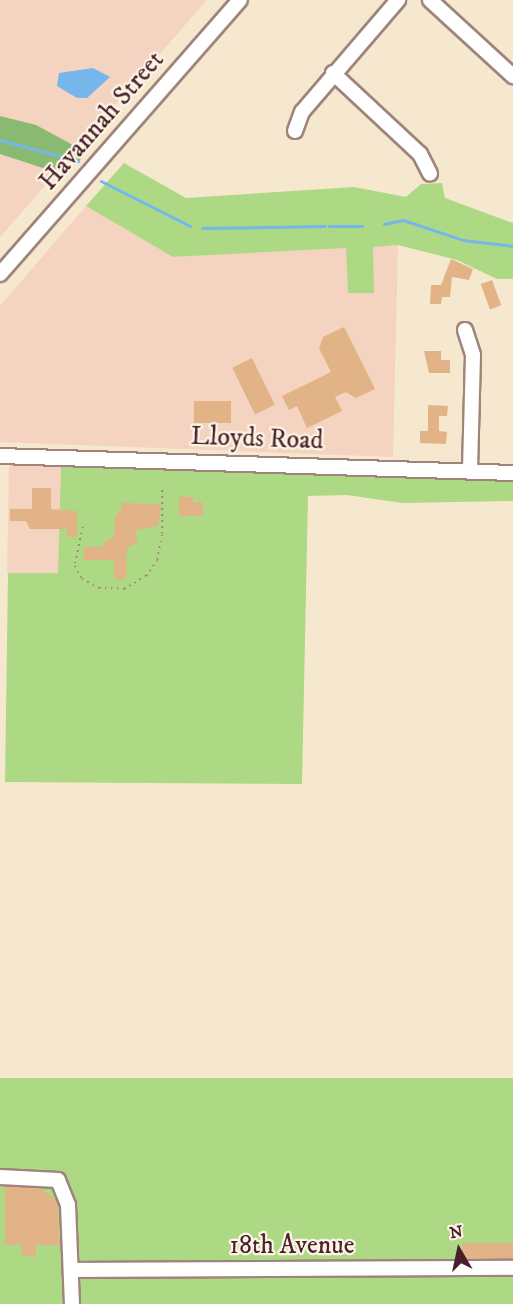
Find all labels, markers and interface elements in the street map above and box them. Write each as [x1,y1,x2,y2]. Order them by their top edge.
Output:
street label: Havannah Street [33,45,171,197]
street label: Lloyds Road [190,421,324,457]
north arrow [429,1220,489,1280]
text: N [448,1221,464,1243]
street label: 18th Avenue [229,1230,355,1262]

